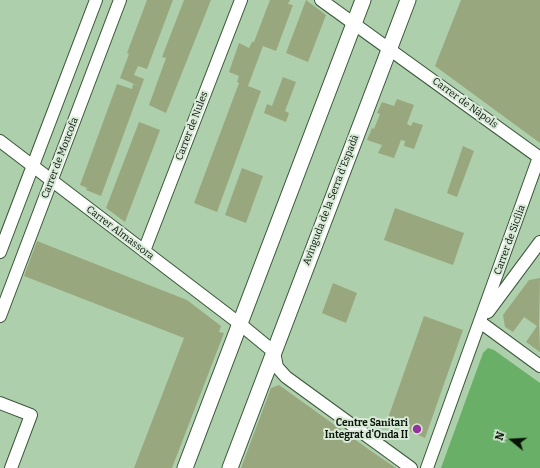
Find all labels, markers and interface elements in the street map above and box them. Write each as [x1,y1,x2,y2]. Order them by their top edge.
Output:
street label: Carrer de Nàpols [430,75,500,131]
street label: Carrer de Nules [173,90,211,162]
street label: Carrer de Moncofa [39,116,81,200]
street label: Avinguda de la Serra d'Espadà [301,133,361,267]
street label: Carrer de Sicília [492,203,528,277]
street label: Carrer Almassora [84,204,156,262]
place label: Centre Sanitari Integrat d'Onda II [325,417,408,440]
north arrow [492,420,532,460]
marker: Centre Sanitari Integrat d'Onda II [411,423,423,435]
text: N [493,430,508,442]

